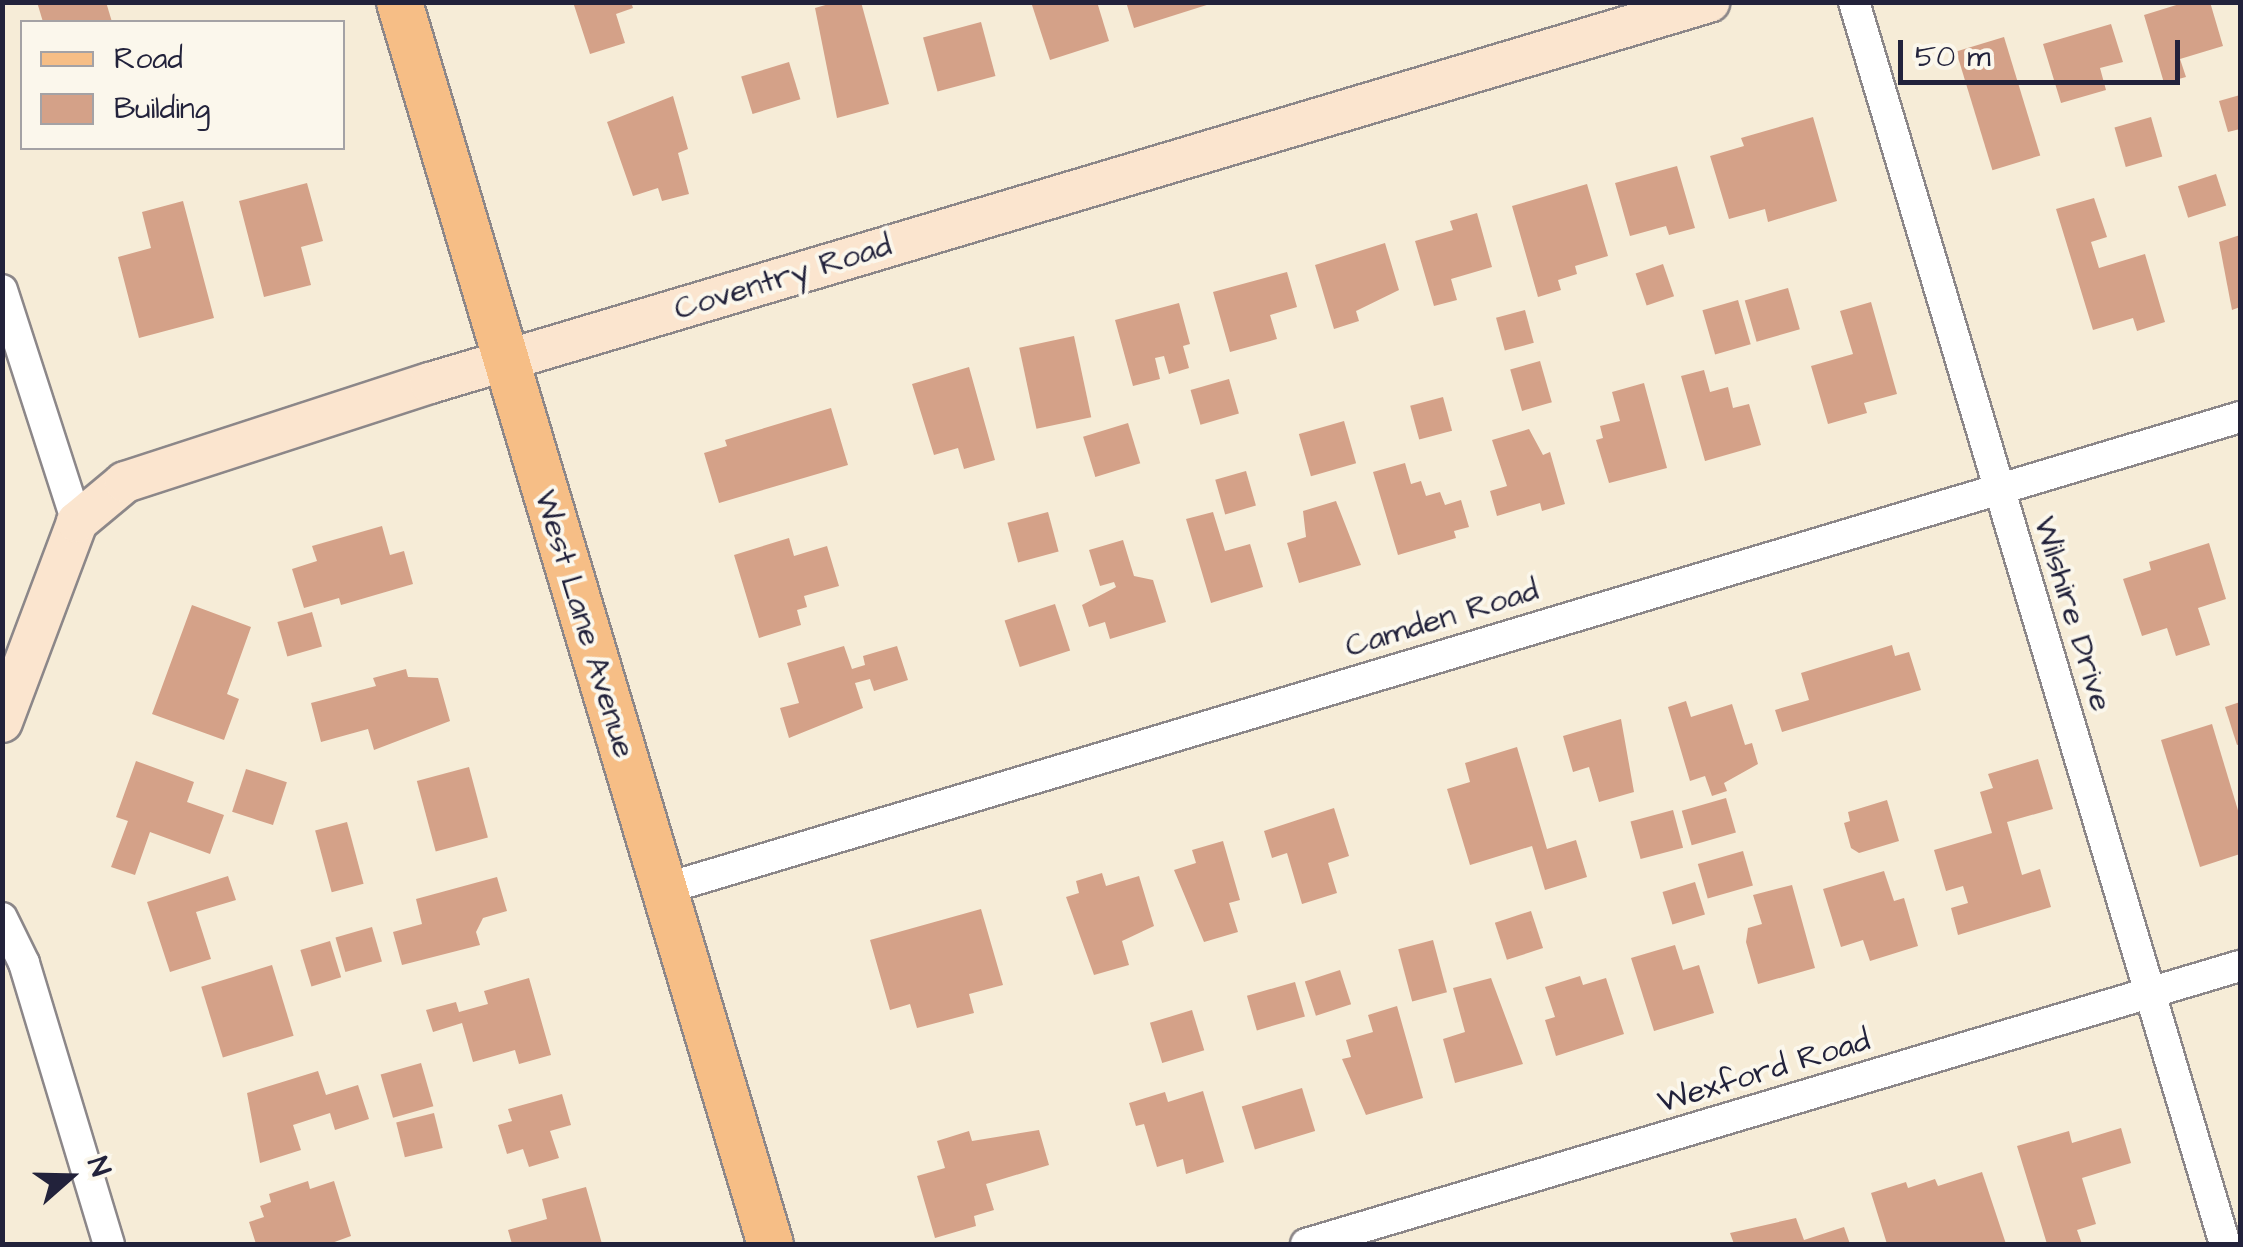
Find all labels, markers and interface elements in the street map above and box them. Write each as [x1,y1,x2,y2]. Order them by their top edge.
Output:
legend [20,20,345,150]
scale bar [1903,20,2186,82]
text: 50 m [1915,36,1991,78]
text: Road [114,38,183,80]
text: Building [114,88,210,130]
street label: Coventry Road [670,227,896,329]
street label: West Lane Avenue [525,486,643,762]
street label: Wilshire Drive [2024,512,2120,716]
street label: Camden Road [1341,571,1543,667]
street label: Wexford Road [1653,1022,1875,1122]
north arrow [20,1127,120,1227]
text: N [77,1152,120,1181]

